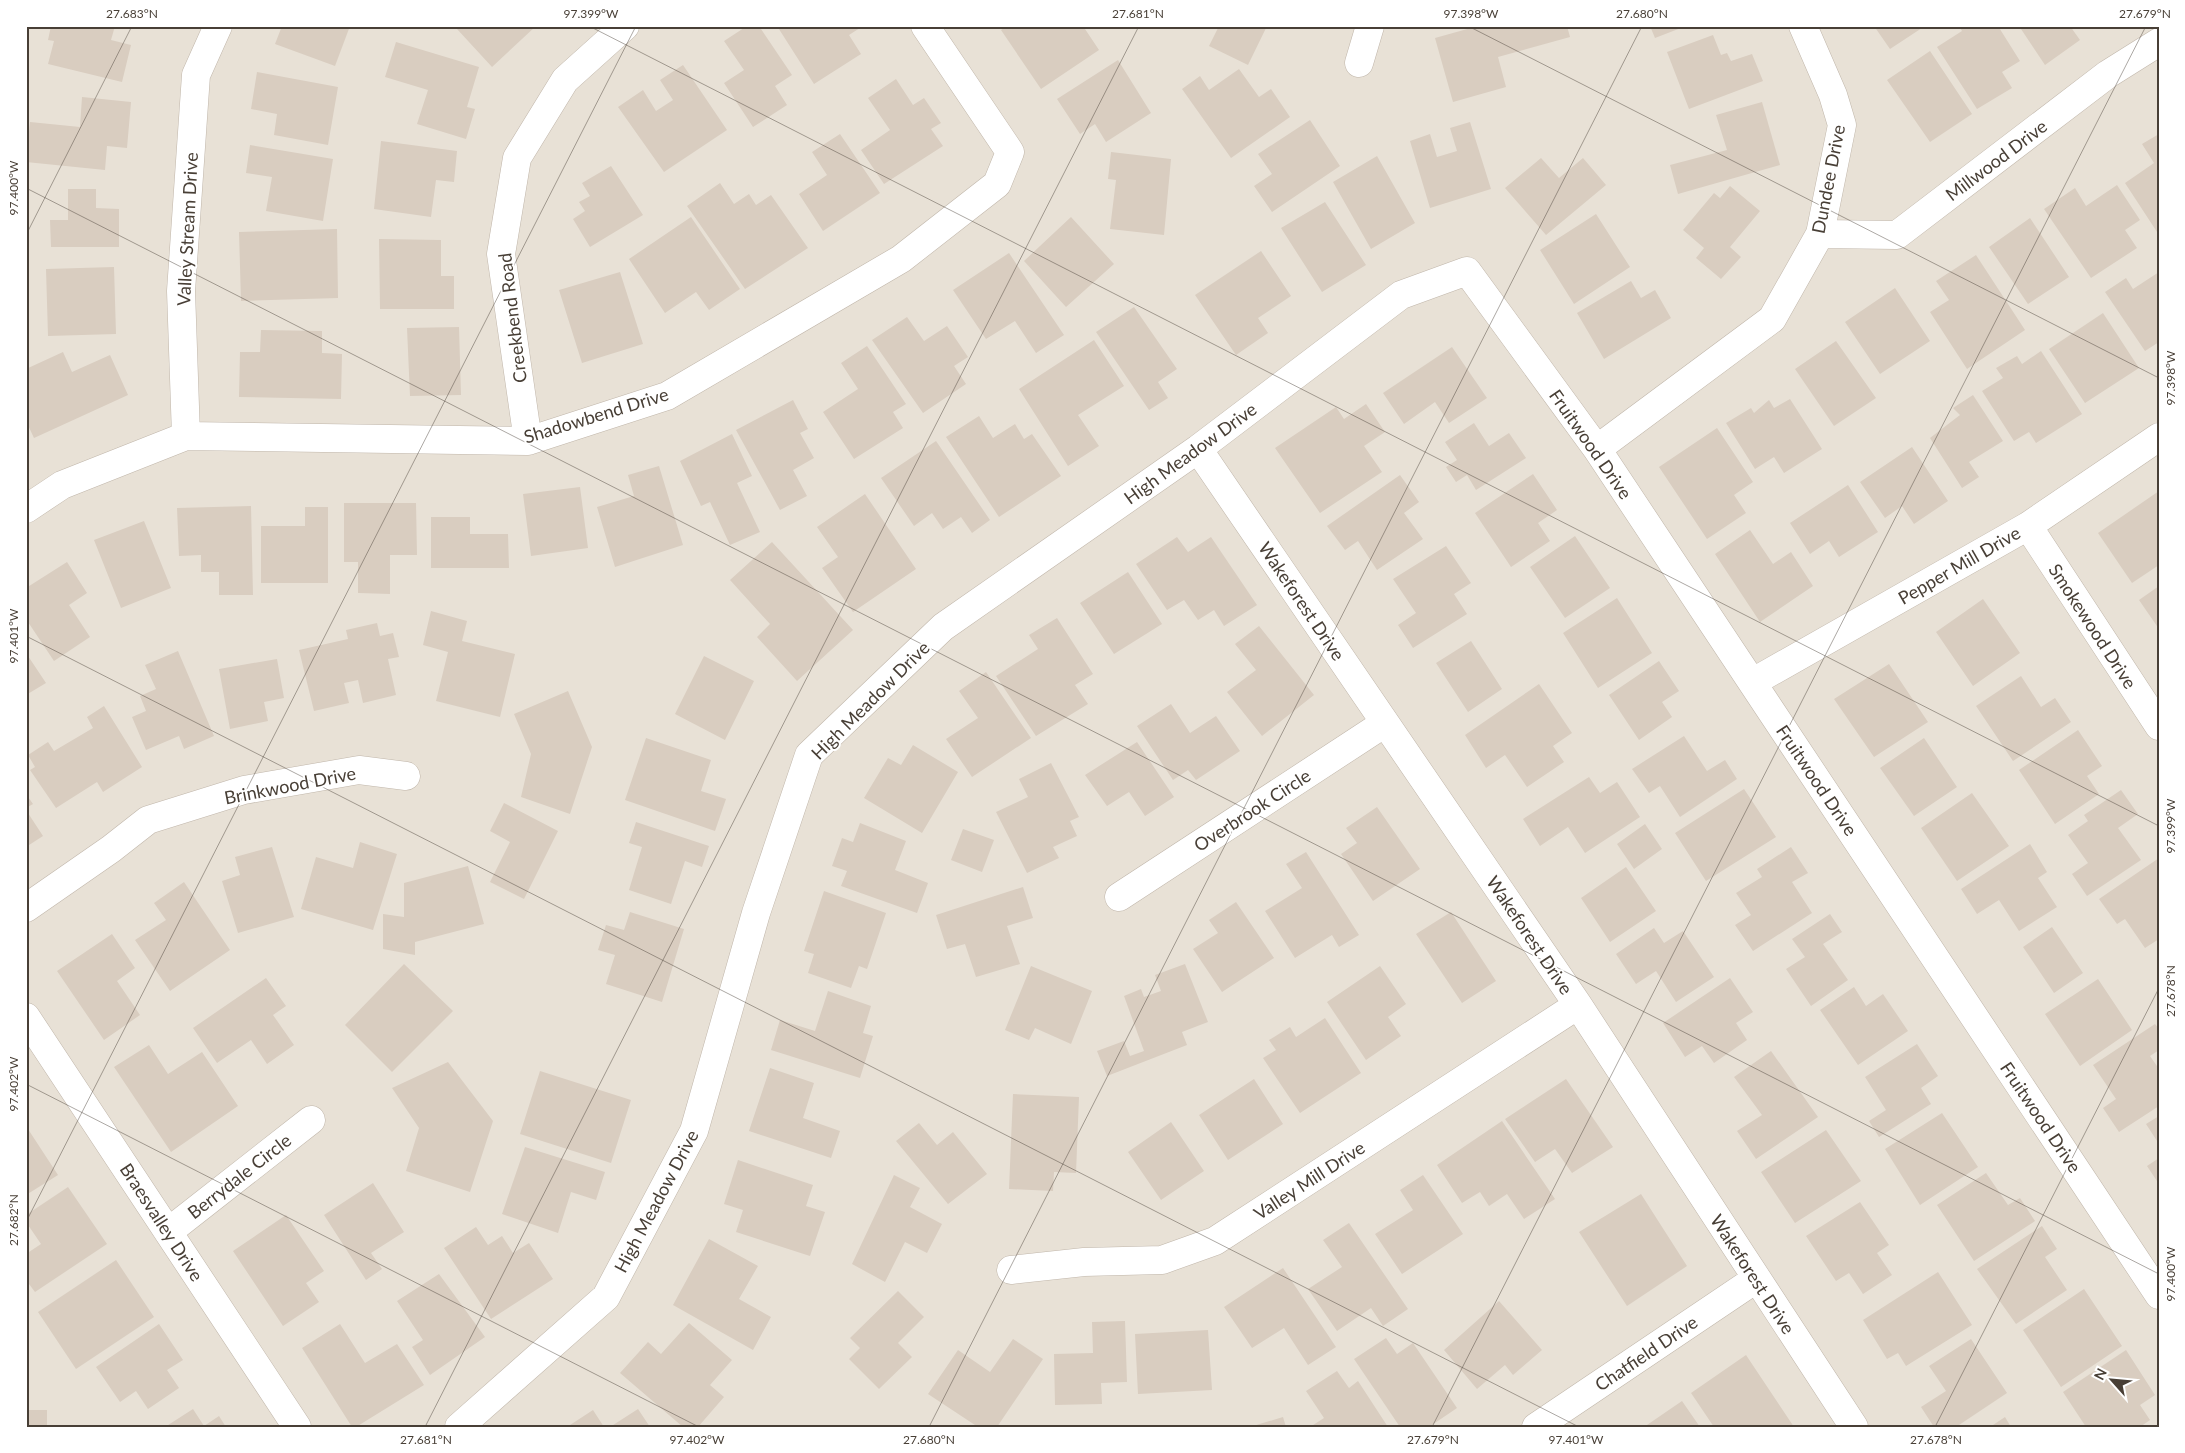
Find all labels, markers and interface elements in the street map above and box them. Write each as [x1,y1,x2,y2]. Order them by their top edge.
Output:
text: 27.683°N [106,6,158,21]
text: 97.399°W [563,6,619,21]
text: 27.681°N [1112,6,1164,21]
text: 97.398°W [1443,6,1499,21]
text: 27.680°N [1616,6,1668,21]
text: 27.679°N [2119,6,2171,21]
street label: Millwood Drive [1941,115,2051,205]
street label: Dundee Drive [1807,123,1849,235]
street label: Valley Stream Drive [172,152,202,306]
text: 97.400°W [6,160,21,216]
street label: Creekbend Road [493,252,531,384]
text: 97.398°W [2163,350,2178,406]
street label: Shadowbend Drive [521,383,671,447]
street label: Fruitwood Drive [1545,385,1637,503]
street label: High Meadow Drive [1120,398,1260,508]
street label: Pepper Mill Drive [1894,521,2024,609]
street label: Wakeforest Drive [1254,538,1350,664]
street label: Smokewood Drive [2044,559,2142,693]
text: 97.401°W [6,608,21,664]
street label: High Meadow Drive [806,636,934,764]
street label: Fruitwood Drive [1772,720,1862,840]
street label: Brinkwood Drive [222,761,358,809]
street label: Overbrook Circle [1189,764,1315,856]
text: 97.399°W [2163,798,2178,854]
street label: Wakeforest Drive [1482,872,1578,998]
text: 27.678°N [2163,965,2178,1017]
text: 97.402°W [6,1056,21,1112]
street label: Fruitwood Drive [1996,1057,2086,1177]
street label: High Meadow Drive [609,1126,703,1276]
street label: Berrydale Circle [183,1129,295,1223]
street label: Valley Mill Drive [1249,1136,1369,1224]
street label: Braesvalley Drive [116,1159,208,1285]
text: 27.682°N [6,1194,21,1246]
street label: Wakeforest Drive [1706,1210,1800,1338]
text: 97.400°W [2163,1246,2178,1302]
street label: Chatfield Drive [1591,1311,1701,1395]
north arrow [2088,1356,2138,1406]
text: N [2090,1365,2110,1383]
text: 27.681°N [400,1432,452,1447]
text: 97.402°W [669,1432,725,1447]
text: 27.680°N [903,1432,955,1447]
text: 27.679°N [1407,1432,1459,1447]
text: 97.401°W [1548,1432,1604,1447]
text: 27.678°N [1910,1432,1962,1447]

